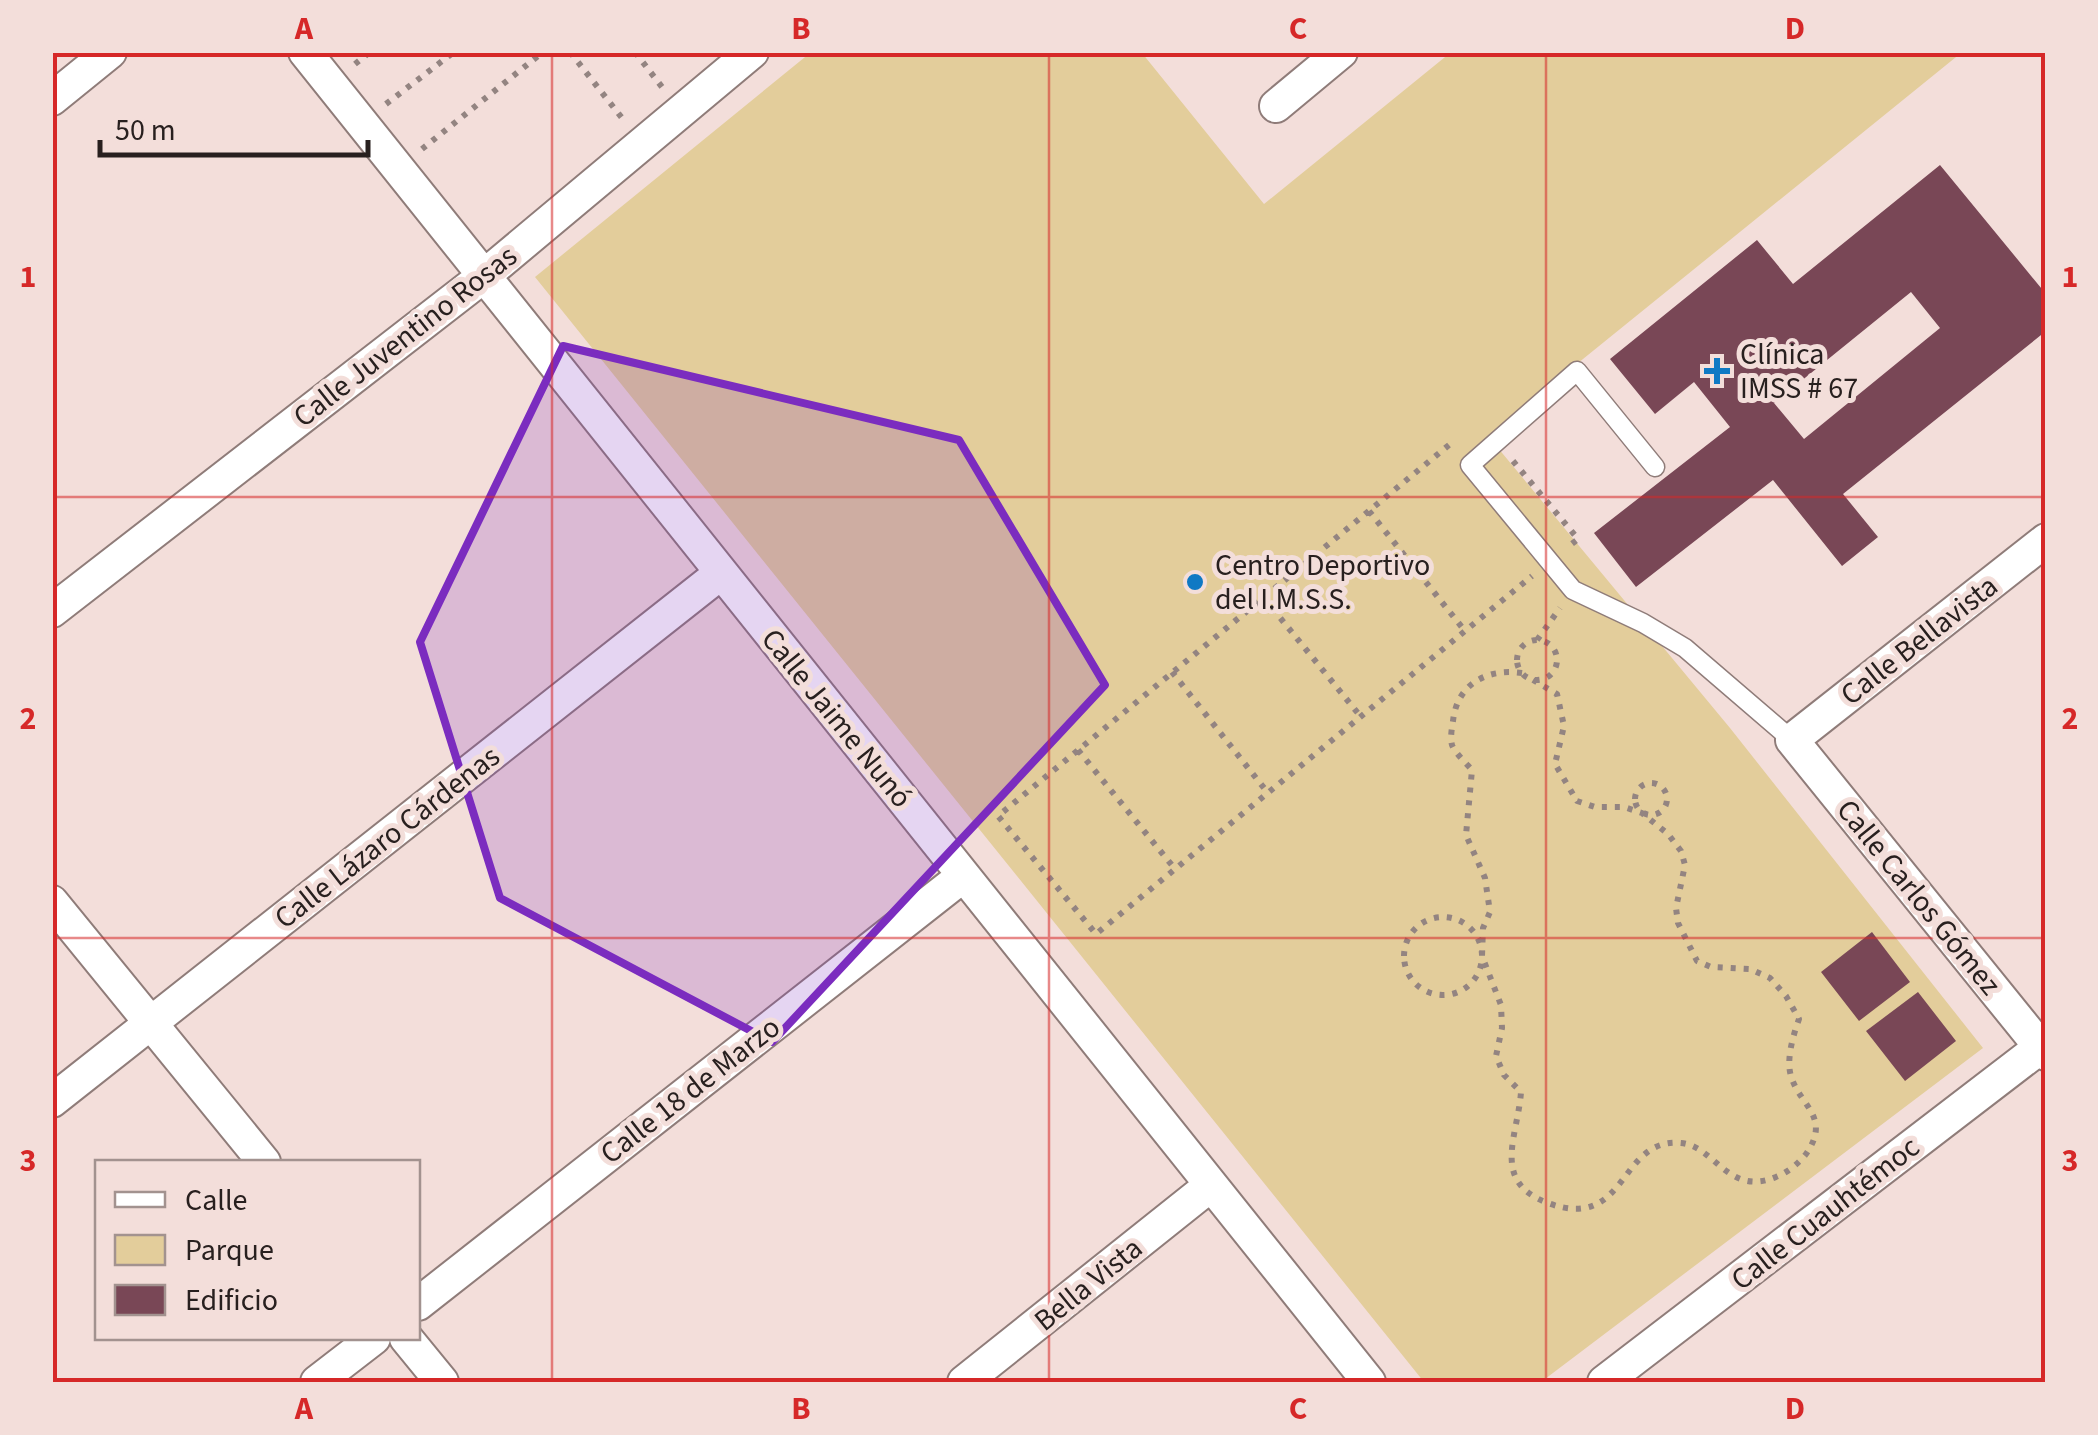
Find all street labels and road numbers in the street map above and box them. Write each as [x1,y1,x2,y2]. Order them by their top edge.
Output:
street label: Calle Juventino Rosas [284,235,526,438]
street label: Calle Bellavista [1831,565,2007,716]
street label: Calle Jaime Nunó [751,620,922,817]
street label: Calle Lázaro Cárdenas [265,736,509,939]
street label: Calle Carlos Gómez [1826,790,2011,1004]
street label: Calle 18 de Marzo [591,1006,789,1174]
street label: Calle Cuauhtémoc [1722,1126,1929,1301]
street label: Bella Vista [1025,1227,1152,1341]

